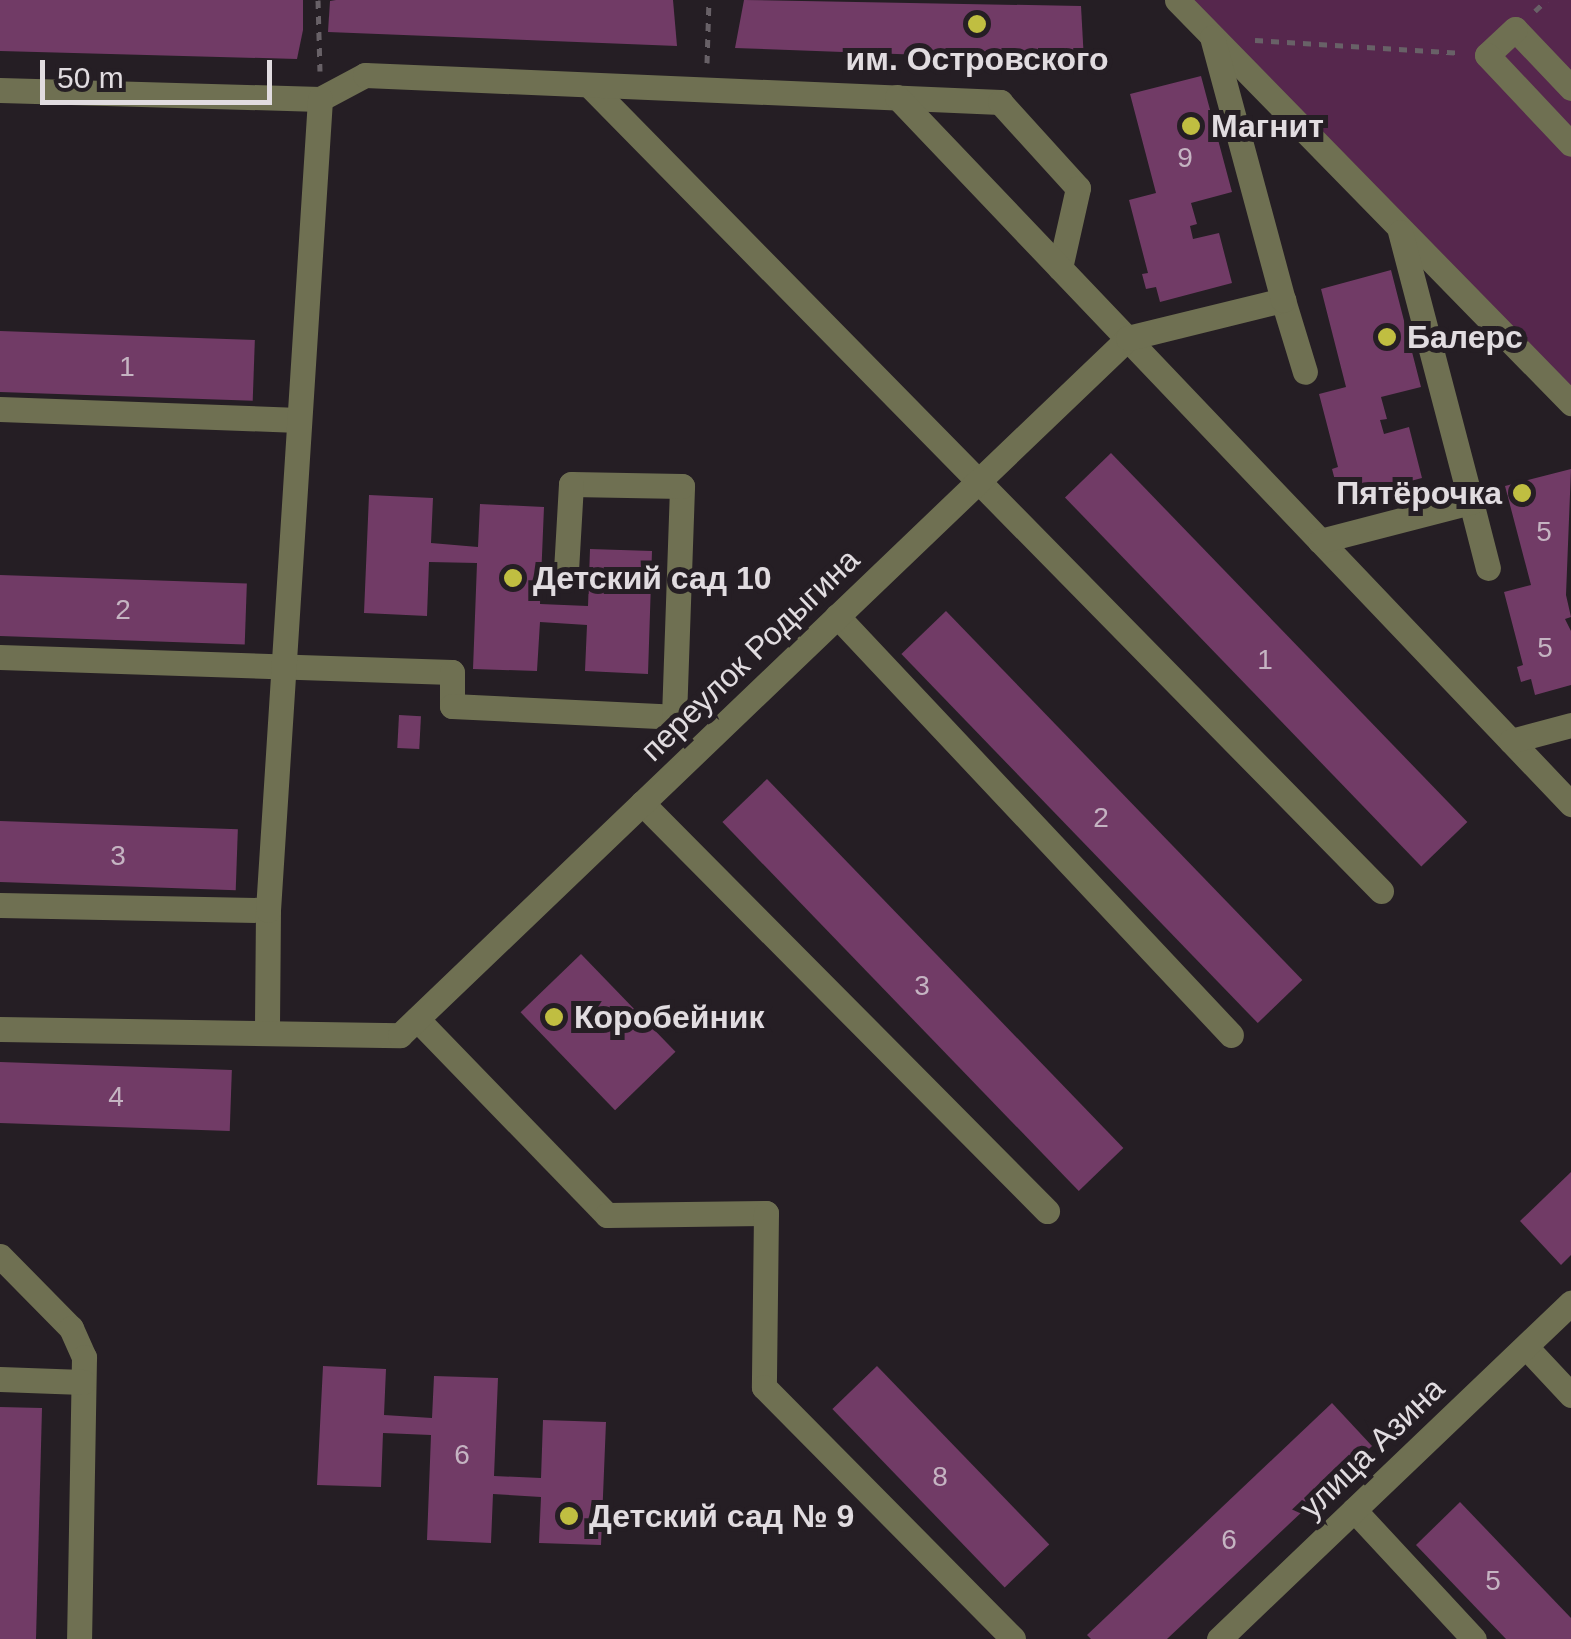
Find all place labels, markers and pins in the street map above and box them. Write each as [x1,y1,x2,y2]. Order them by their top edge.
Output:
marker: им. Островского [966,13,988,35]
place label: им. Островского [846,40,1108,78]
place label: Магнит [1211,107,1324,145]
marker: Магнит [1180,115,1202,137]
place label: Балерс [1407,318,1523,356]
marker: Балерс [1376,326,1398,348]
place label: Пятёрочка [1336,474,1502,512]
marker: Пятёрочка [1511,482,1533,504]
place label: Детский сад 10 [533,559,772,597]
marker: Детский сад 10 [502,567,524,589]
place label: Коробейник [574,998,764,1036]
marker: Коробейник [543,1006,565,1028]
place label: Детский сад № 9 [589,1497,854,1535]
marker: Детский сад № 9 [558,1505,580,1527]

